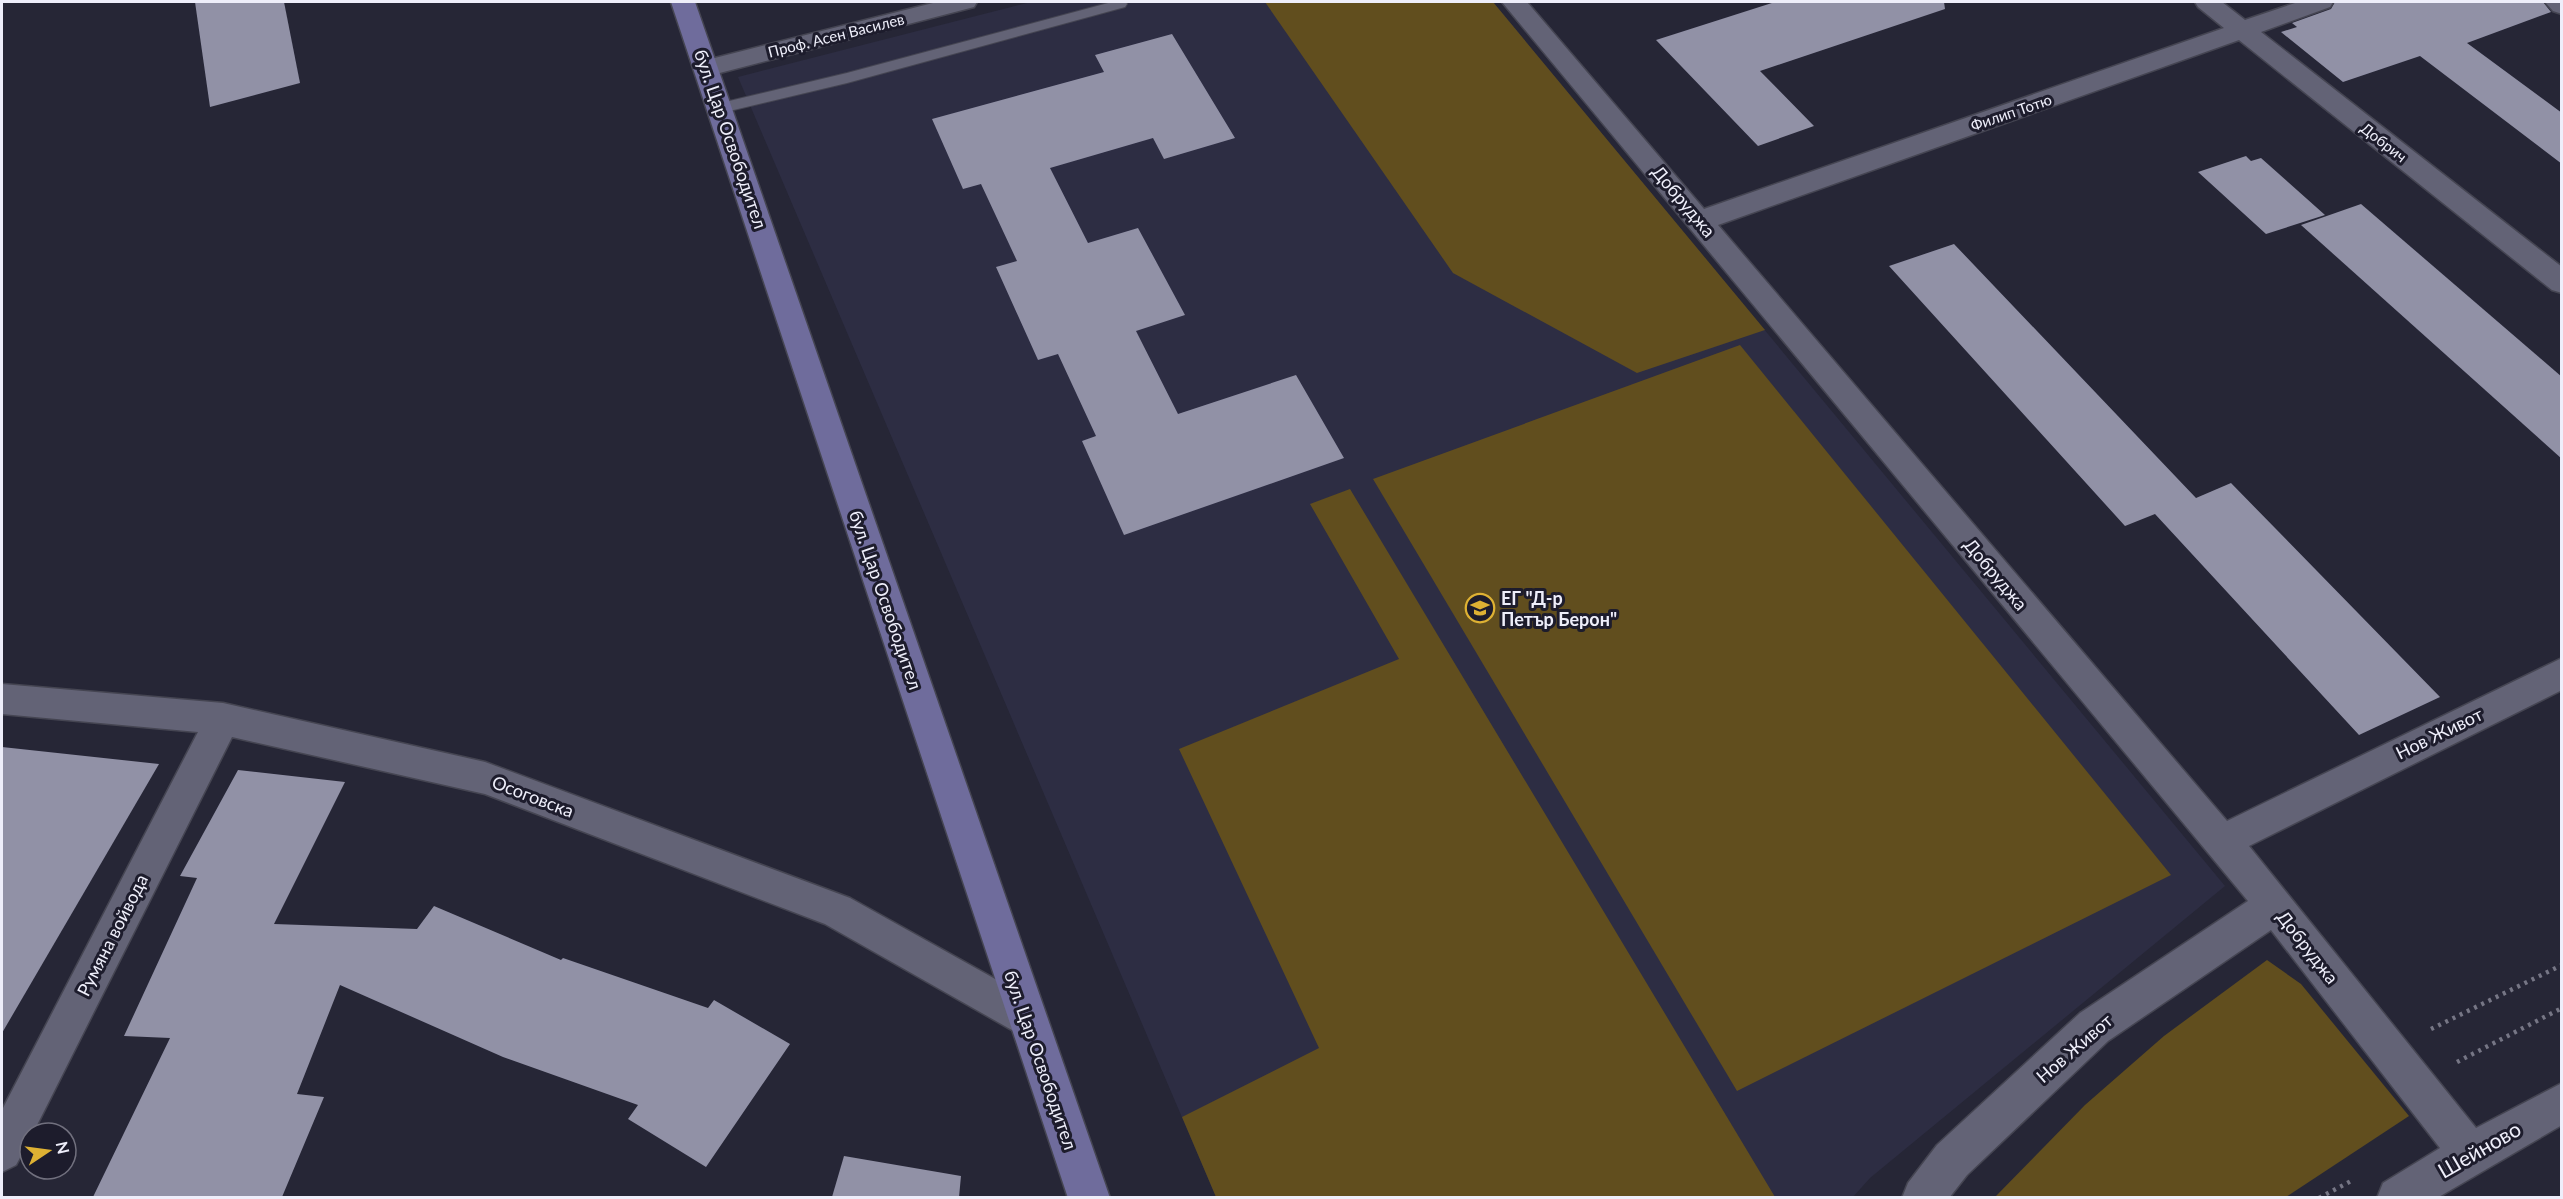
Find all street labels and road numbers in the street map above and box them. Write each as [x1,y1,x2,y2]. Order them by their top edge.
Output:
street label: Проф. Асен Василев [766,9,906,61]
street label: бул. Цар Освободител [690,46,772,232]
street label: Филип Тотю [1968,90,2054,134]
street label: Добрич [2357,118,2411,166]
street label: Добруджа [1648,161,1720,241]
street label: бул. Цар Освободител [845,507,927,693]
street label: Добруджа [1960,534,2032,614]
street label: Нов Живот [2392,703,2486,763]
street label: Осоговска [489,770,577,822]
street label: Румяна войвода [72,870,152,1000]
street label: Добруджа [2273,906,2343,988]
street label: бул. Цар Освободител [1000,967,1082,1153]
street label: Нов Живот [2031,1009,2117,1087]
street label: Шейново [2433,1115,2525,1183]

